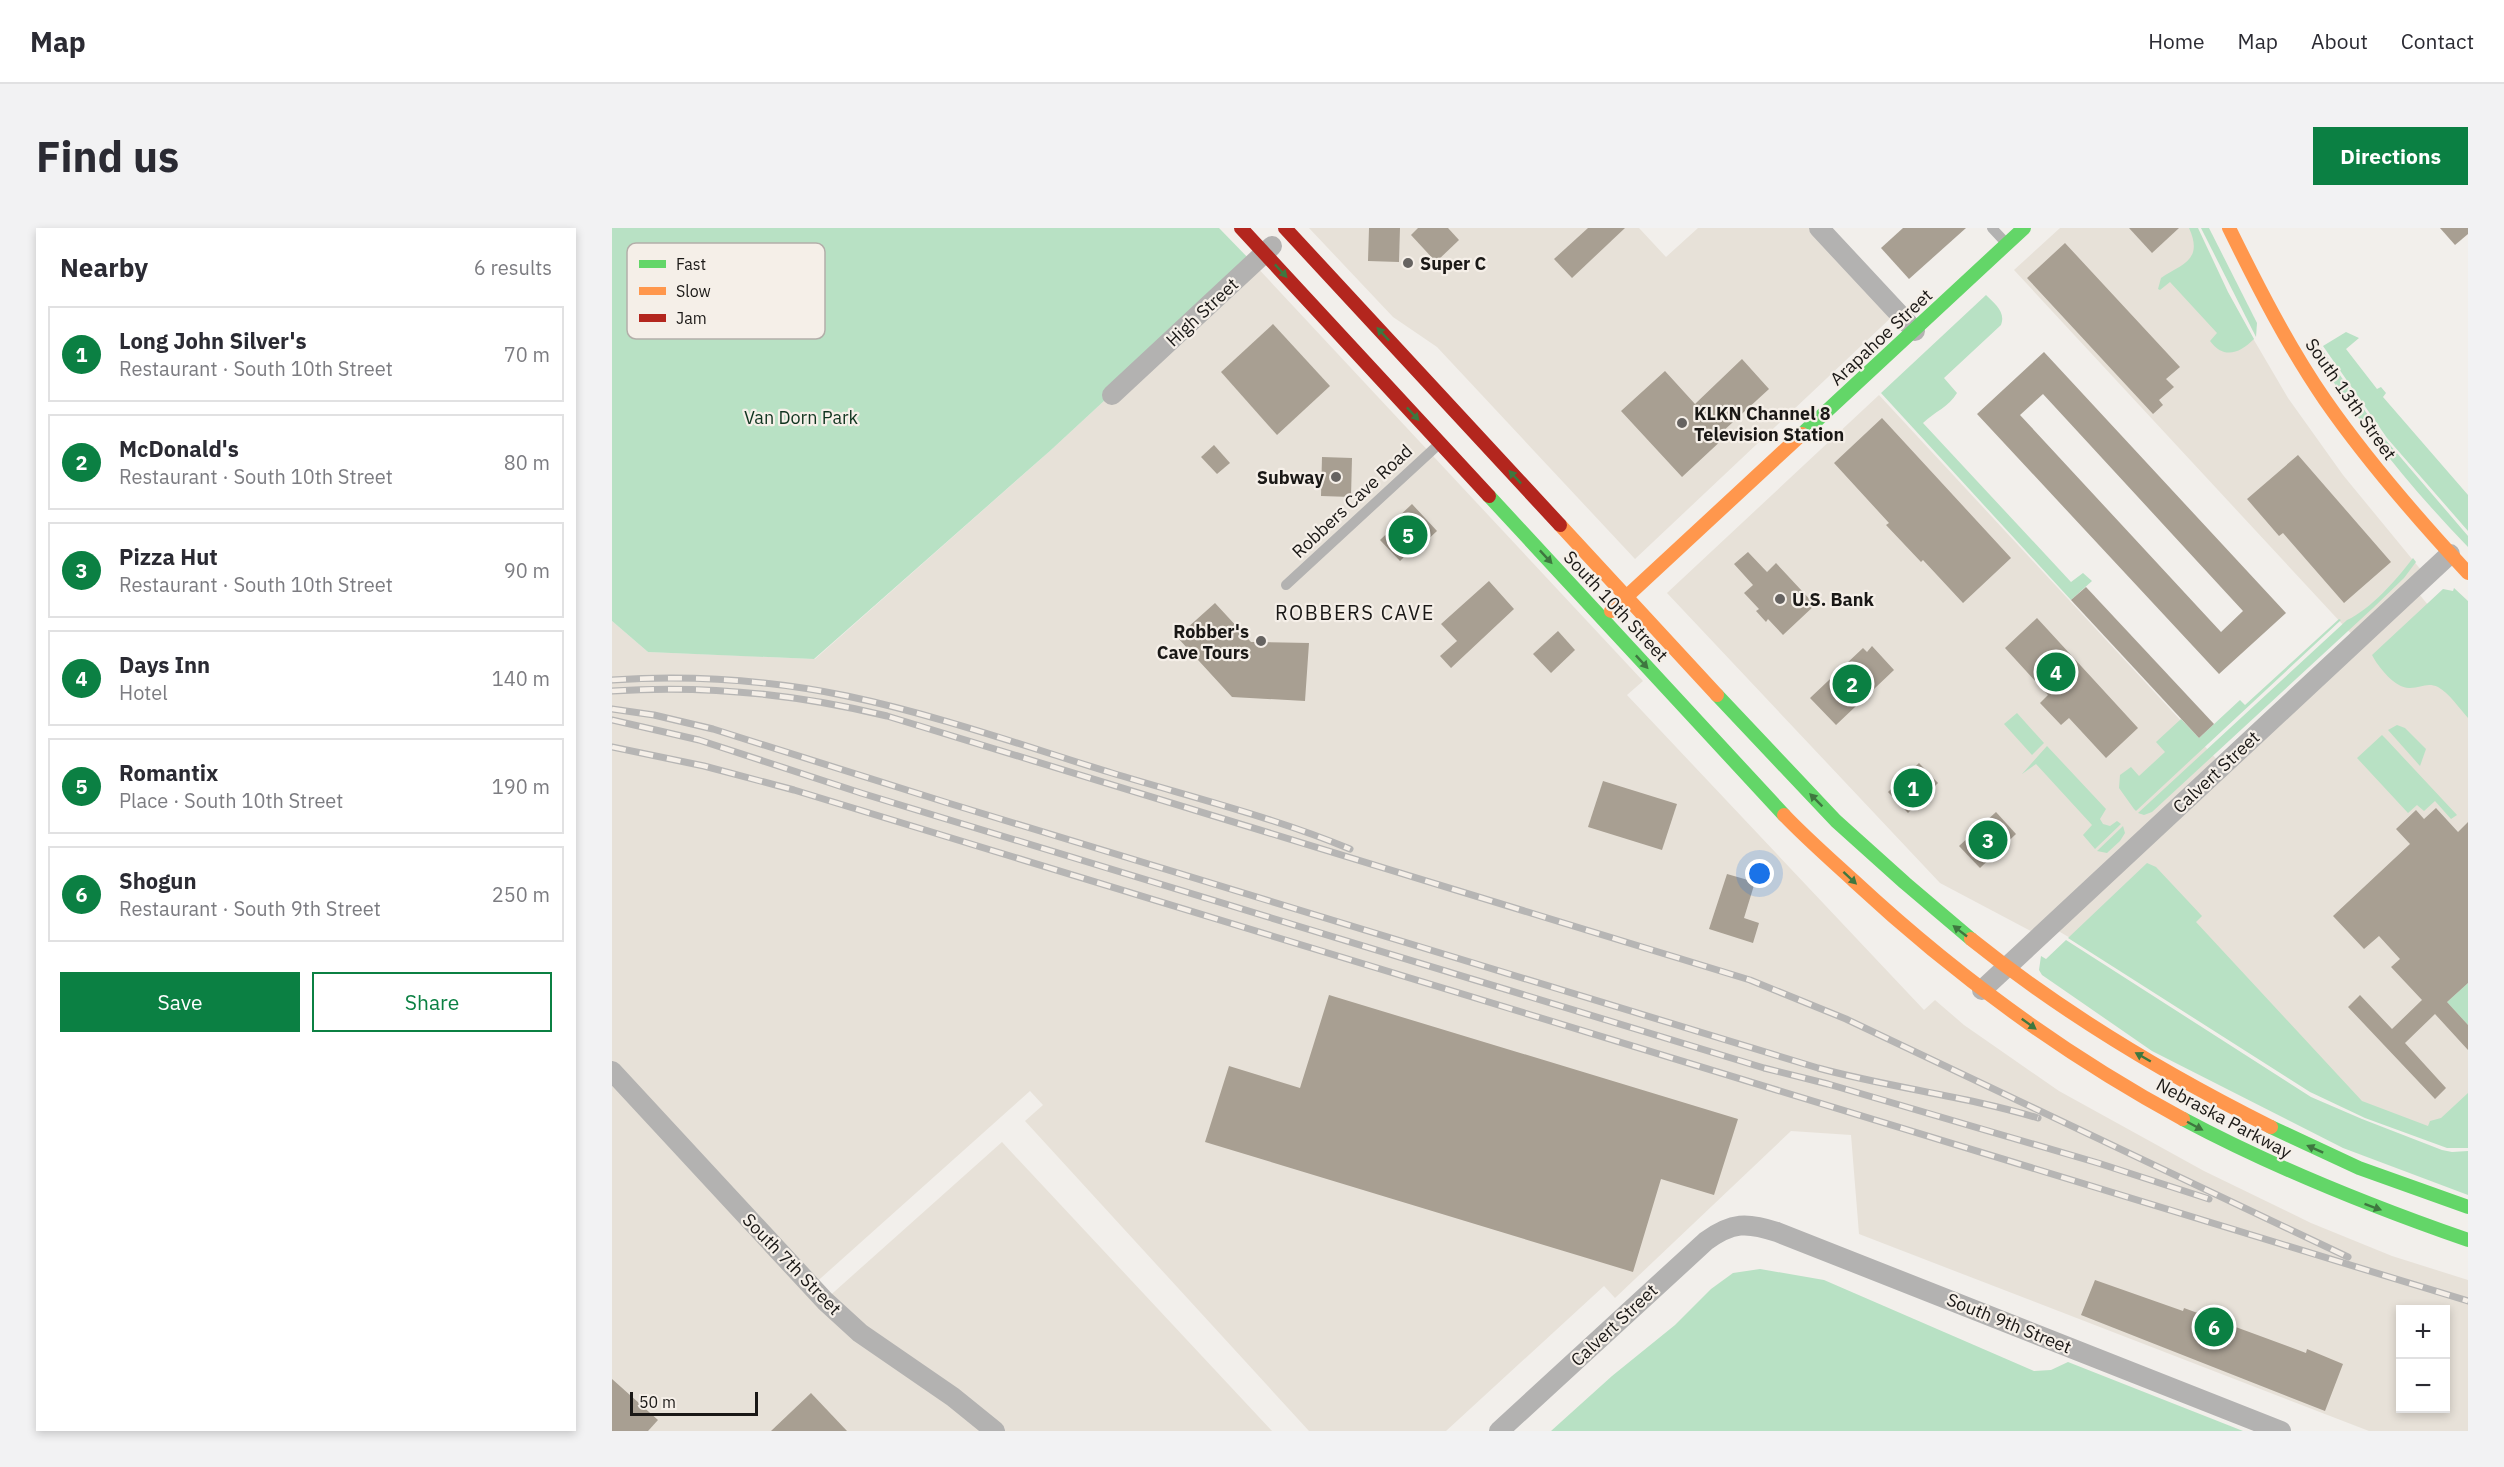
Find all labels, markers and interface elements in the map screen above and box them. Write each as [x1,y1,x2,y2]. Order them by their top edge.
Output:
text: Map [30,23,86,60]
text: Home [2148,27,2205,55]
text: Map [2238,27,2278,55]
text: About [2311,27,2368,55]
text: Contact [2401,27,2474,55]
button: Directions [2313,127,2468,185]
text: Find us [36,129,179,184]
legend [627,243,825,339]
text: Nearby [60,250,148,284]
place label: Super C [1420,252,1487,275]
text: 6 results [474,254,552,281]
text: Fast [676,254,706,274]
marker: Super C [1401,256,1415,270]
one-way arrow [1274,263,1288,278]
street label: High Street [1161,273,1243,351]
text: Slow [676,281,711,301]
street label: Arapahoe Street [1825,284,1937,390]
text: Jam [676,308,707,328]
text: Long John Silver's [119,326,307,355]
one-way arrow [1376,326,1390,341]
street label: South 13th Street [2300,334,2402,464]
text: 1 [76,341,88,368]
text: 70 m [504,341,550,368]
text: Restaurant · South 10th Street [119,355,393,382]
place label: KLKN Channel 8 Television Station [1694,402,1844,446]
park label: Van Dorn Park [744,406,859,429]
one-way arrow [1406,406,1420,420]
marker: KLKN Channel 8 Television Station [1675,416,1689,430]
text: McDonald's [119,434,239,463]
street label: Robbers Cave Road [1287,439,1417,563]
text: 2 [76,449,88,476]
text: 80 m [504,449,550,476]
text: Restaurant · South 10th Street [119,463,393,490]
place label: Subway [1257,466,1324,489]
marker: Subway [1329,470,1343,484]
one-way arrow [1509,470,1523,484]
pin: 5 [1388,512,1428,558]
text: Pizza Hut [119,542,218,571]
street label: South 10th Street [1559,546,1673,666]
one-way arrow [1539,549,1552,564]
text: 3 [76,557,88,584]
text: 90 m [504,557,550,584]
text: Restaurant · South 10th Street [119,571,393,598]
place label: U.S. Bank [1792,588,1874,611]
marker: U.S. Bank [1773,592,1787,606]
district label: ROBBERS CAVE [1275,599,1435,626]
place label: Robber's Cave Tours [1157,620,1249,664]
marker: Robber's Cave Tours [1254,634,1268,648]
text: Days Inn [119,650,210,679]
pin: 4 [2036,650,2076,694]
one-way arrow [1635,655,1649,669]
pin: 2 [1832,662,1872,706]
text: 4 [76,665,88,692]
text: 140 m [492,665,550,692]
text: Hotel [119,679,168,706]
street label: Calvert Street [2168,726,2264,818]
text: Romantix [119,758,218,787]
pin: 1 [1894,766,1932,810]
text: 5 [76,773,88,800]
text: 190 m [492,773,550,800]
text: Place · South 10th Street [119,787,343,814]
one-way arrow [1809,794,1823,808]
pin: 3 [1968,818,2008,862]
your location [1745,859,1774,888]
text: Shogun [119,866,197,895]
one-way arrow [1843,871,1858,885]
text: 6 [76,881,88,908]
text: 250 m [492,881,550,908]
text: Restaurant · South 9th Street [119,895,381,922]
one-way arrow [1953,925,1968,937]
button: Save [60,972,300,1032]
button: Share [312,972,552,1032]
one-way arrow [2022,1018,2037,1030]
one-way arrow [2134,1052,2151,1062]
street label: Nebraska Parkway [2152,1073,2296,1163]
one-way arrow [2187,1121,2204,1131]
one-way arrow [2307,1144,2324,1153]
one-way arrow [2364,1202,2382,1212]
street label: South 7th Street [738,1208,846,1320]
street label: Calvert Street [1566,1279,1662,1371]
street label: South 9th Street [1943,1288,2075,1358]
pin: 6 [2194,1304,2234,1350]
map controls [2396,1305,2450,1413]
button: + [2396,1305,2450,1359]
button: − [2396,1359,2450,1413]
scale bar [630,1389,758,1416]
text: 50 m [639,1392,676,1412]

